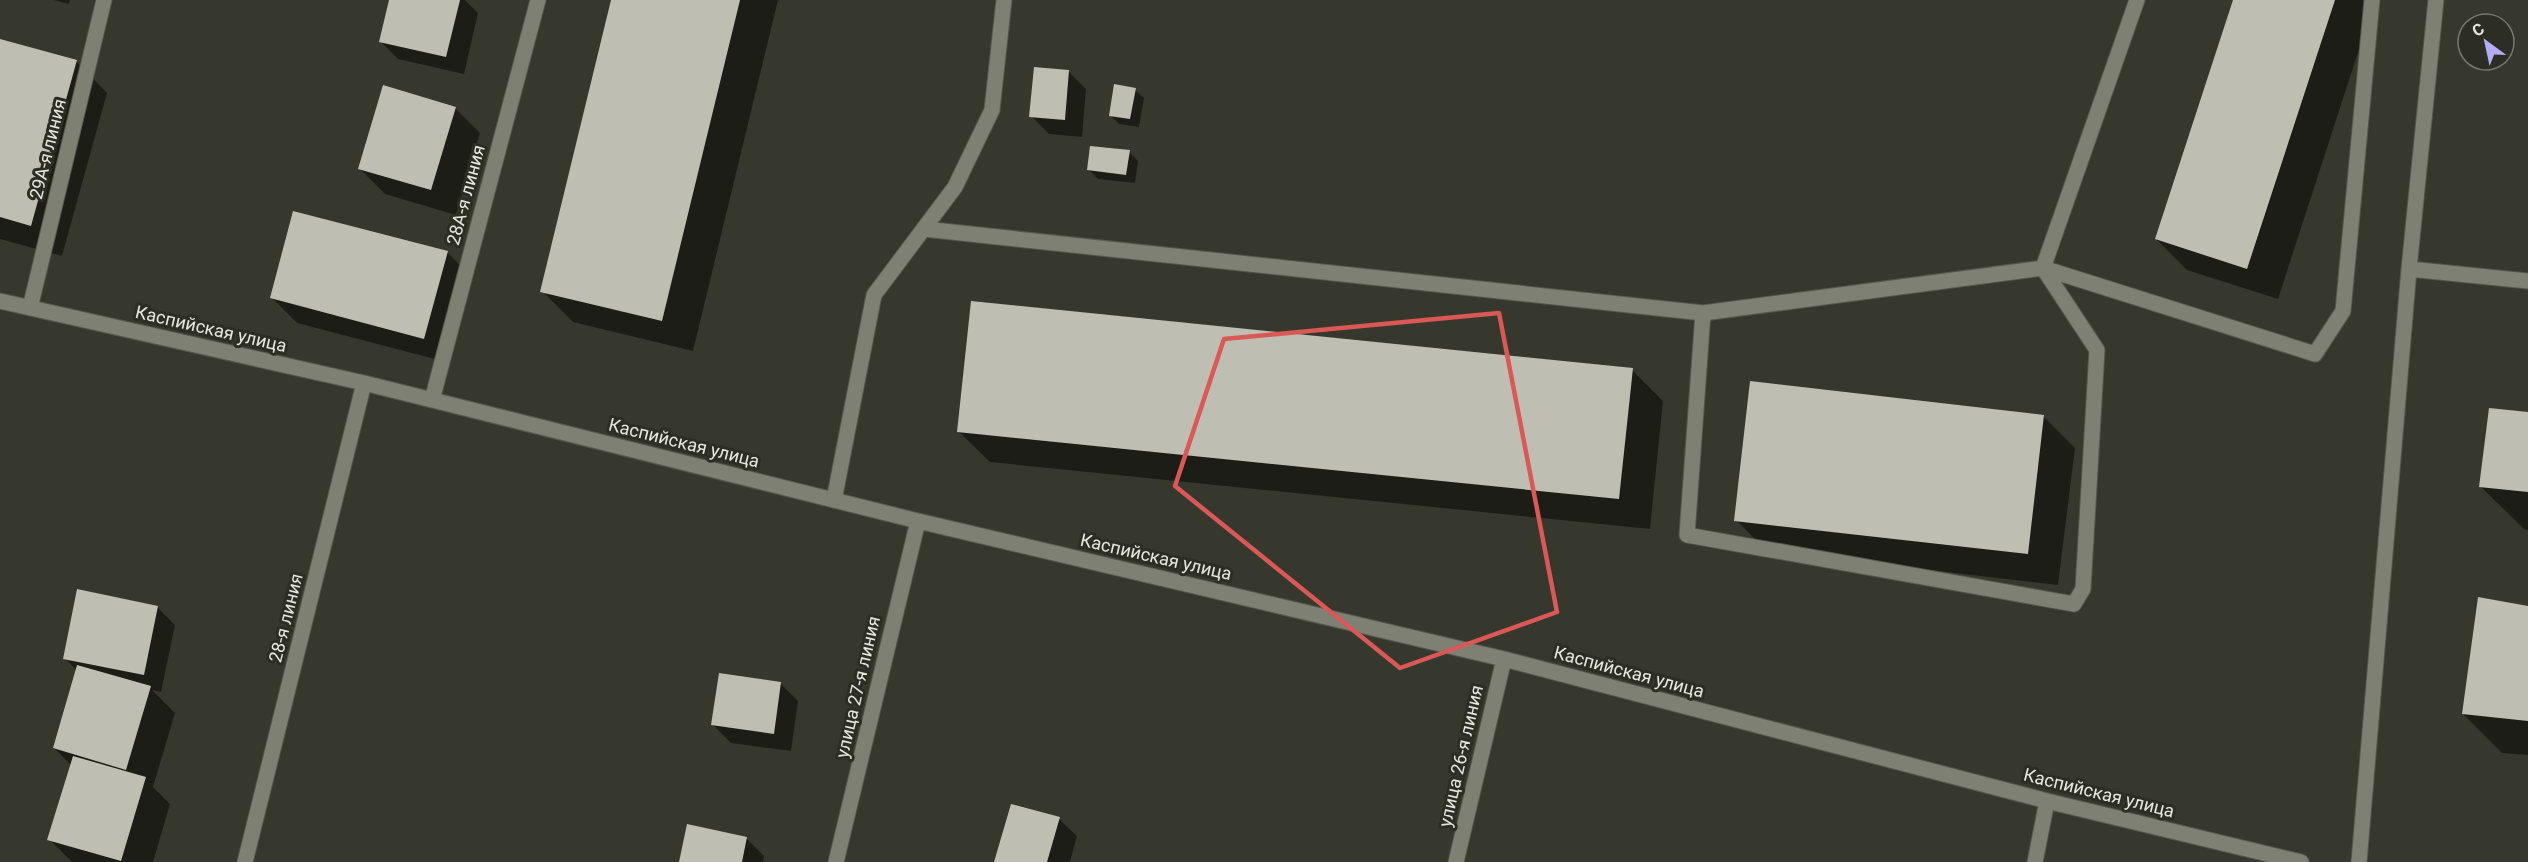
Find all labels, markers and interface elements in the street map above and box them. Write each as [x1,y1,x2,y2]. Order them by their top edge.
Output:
north arrow [2456,12,2516,72]
text: С [2469,19,2488,41]
street label: 29А-я линия [25,96,70,201]
street label: 28А-я линия [442,143,489,247]
street label: Каспийская улица [133,301,289,356]
street label: Каспийская улица [607,414,762,471]
street label: Каспийская улица [1078,529,1234,584]
street label: 28-я линия [264,571,307,665]
street label: улица 27-я линия [831,614,884,760]
street label: Каспийская улица [1552,641,1707,702]
street label: улица 26-я линия [1434,683,1487,829]
street label: Каспийская улица [2022,764,2177,821]

